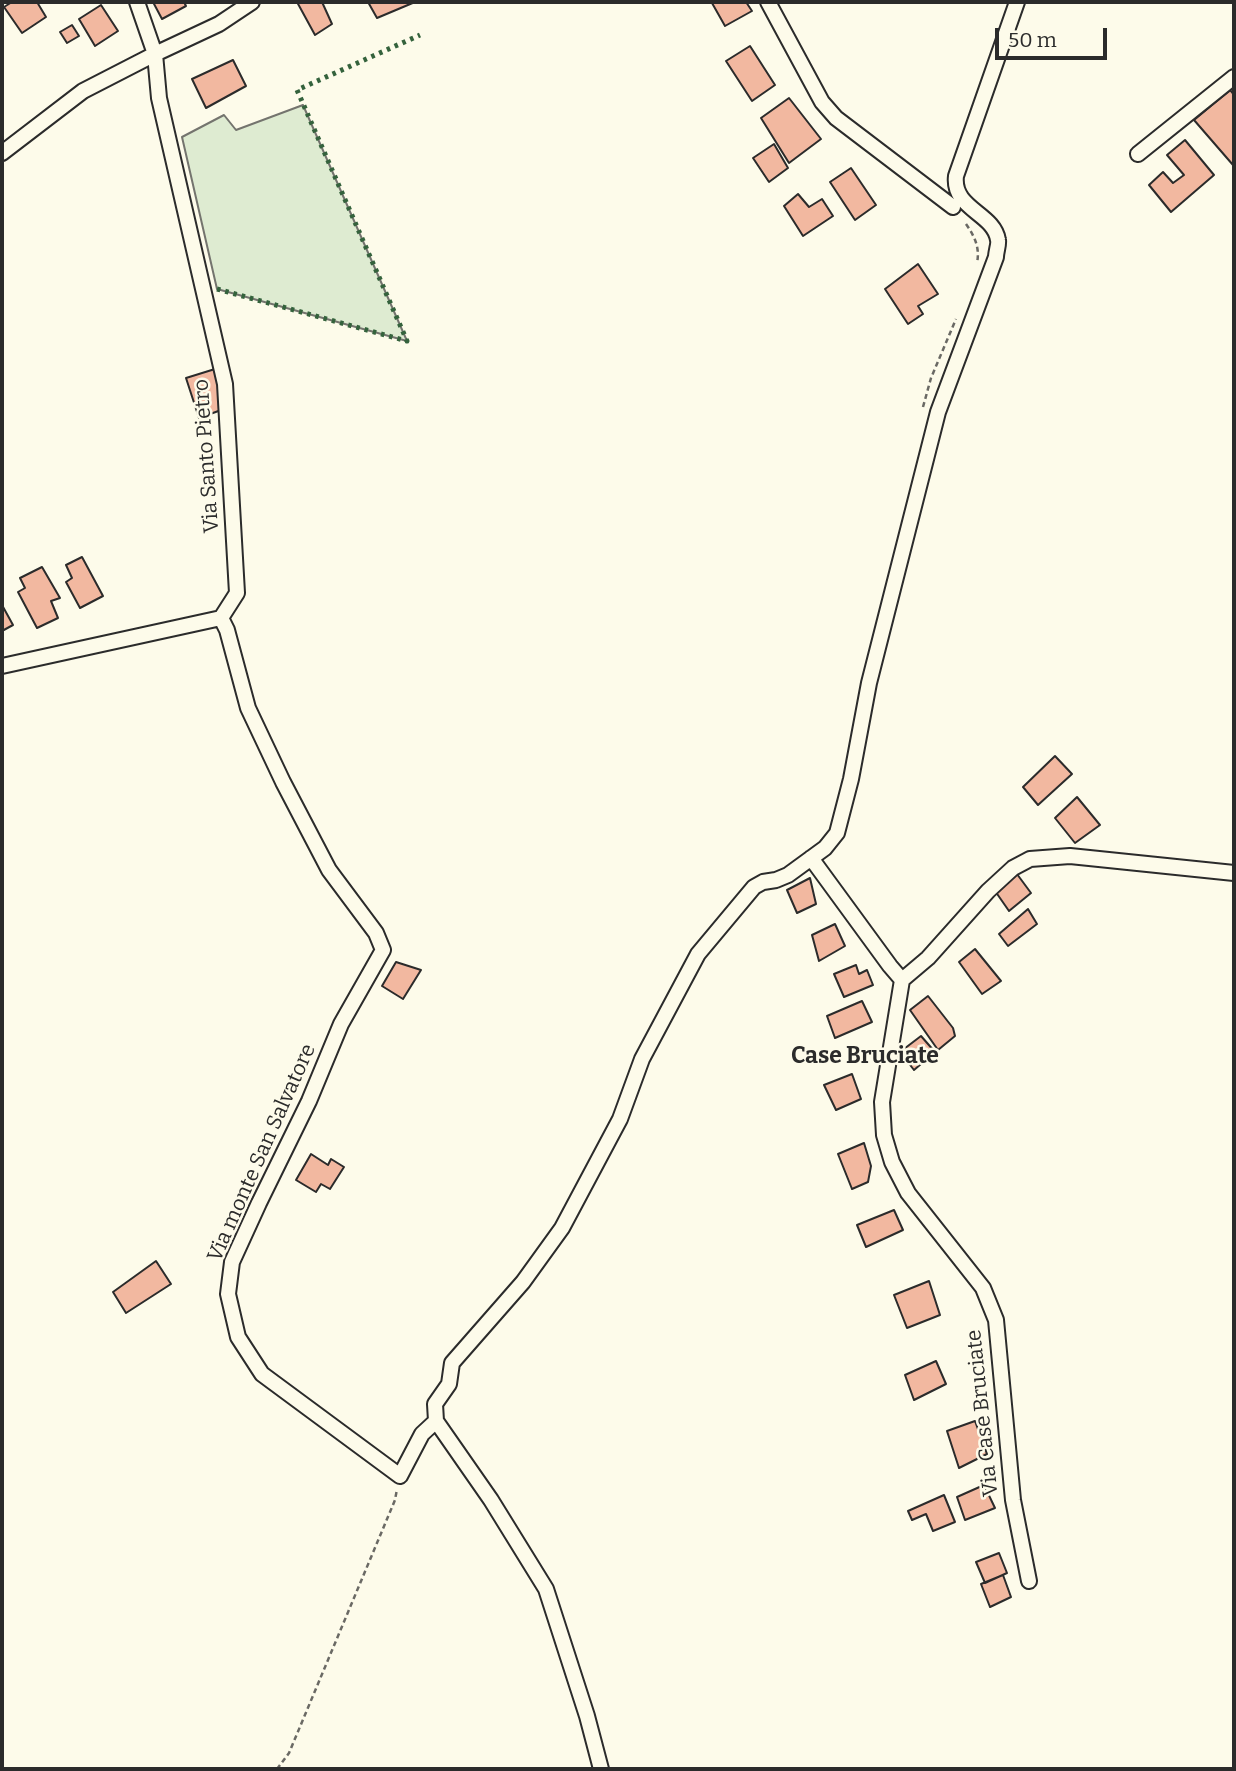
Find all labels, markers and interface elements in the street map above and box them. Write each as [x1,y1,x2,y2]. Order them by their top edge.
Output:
scale bar [998,14,1110,58]
text: 50 m [1008,27,1057,53]
street label: Via Santo Pietro [189,378,225,534]
street label: Via monte San Salvatore [203,1040,321,1266]
district label: Case Bruciate [791,1043,939,1071]
street label: Via Case Bruciate [962,1328,1004,1498]

